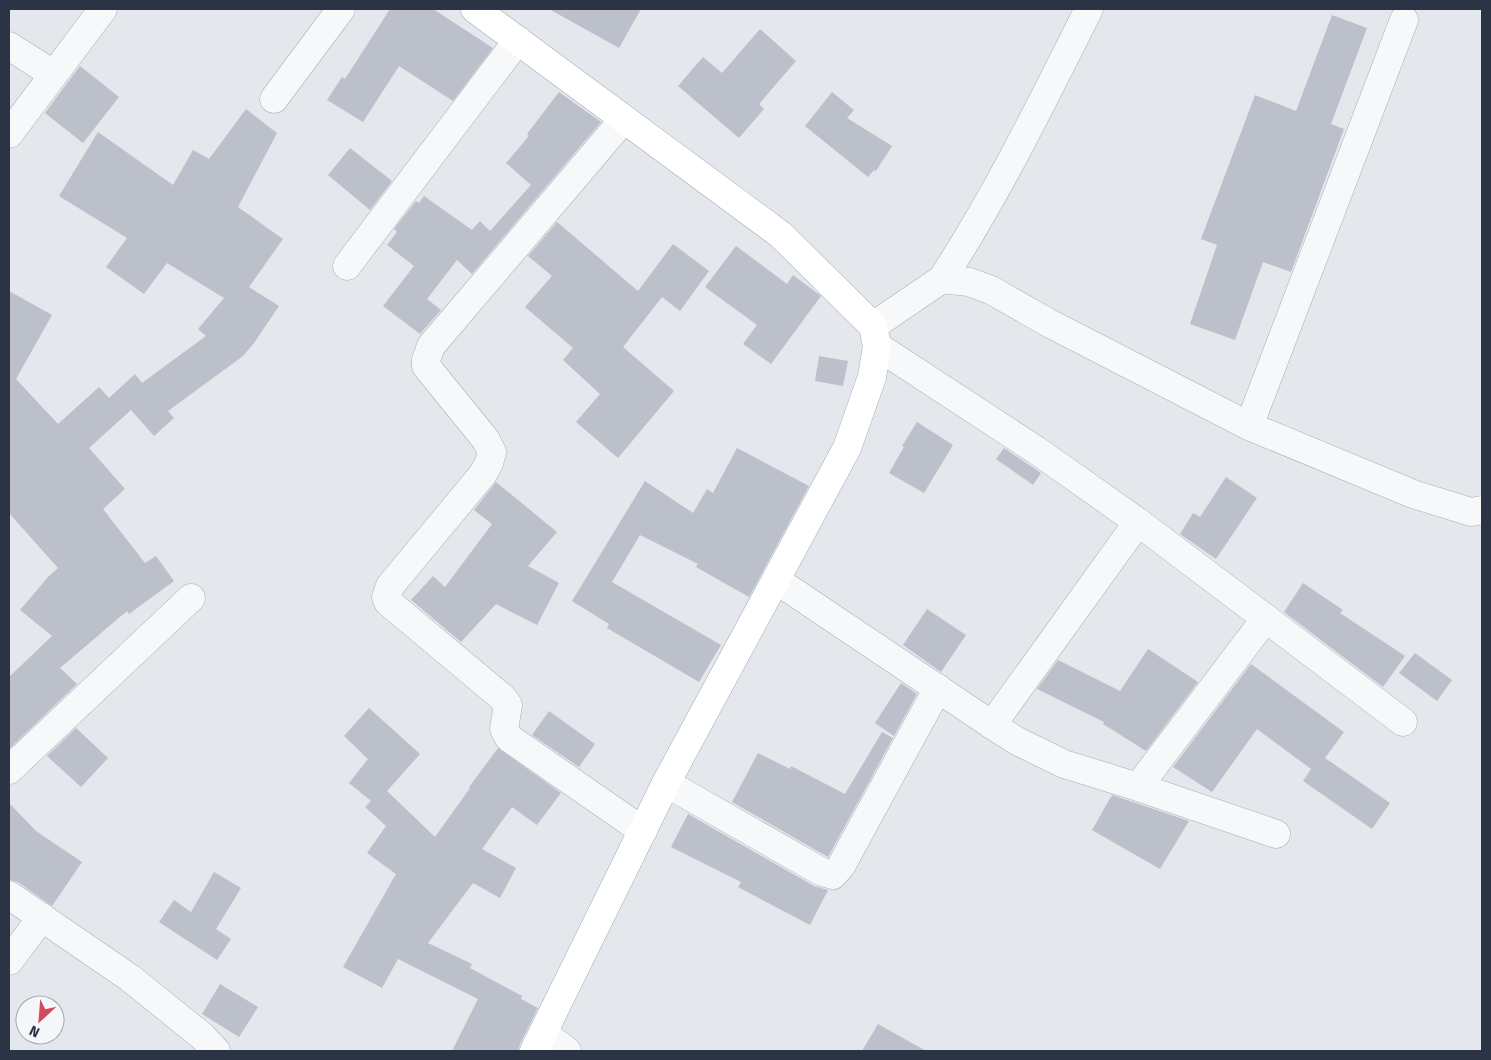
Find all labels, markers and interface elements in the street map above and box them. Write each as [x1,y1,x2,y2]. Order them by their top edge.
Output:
north arrow [15,995,65,1045]
text: N [27,1022,42,1041]

